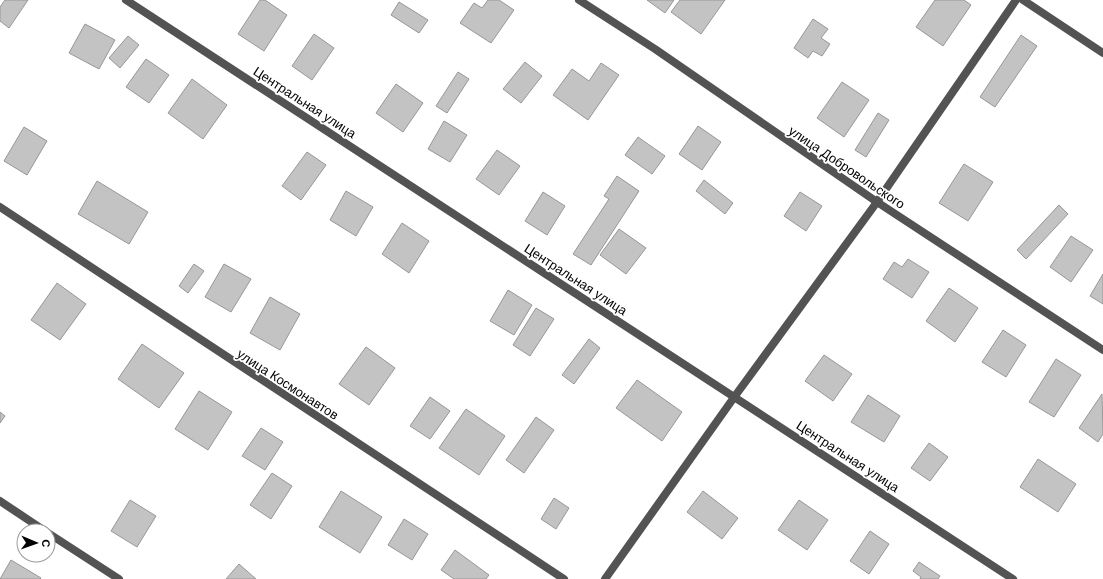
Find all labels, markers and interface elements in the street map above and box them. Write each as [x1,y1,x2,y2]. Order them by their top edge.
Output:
street label: Центральная улица [250,64,360,142]
street label: улица Добровольского [786,123,908,212]
street label: Центральная улица [521,241,631,319]
street label: улица Космонавтов [234,346,341,423]
street label: Центральная улица [793,418,903,496]
north arrow [16,523,56,563]
text: С [40,539,52,548]

